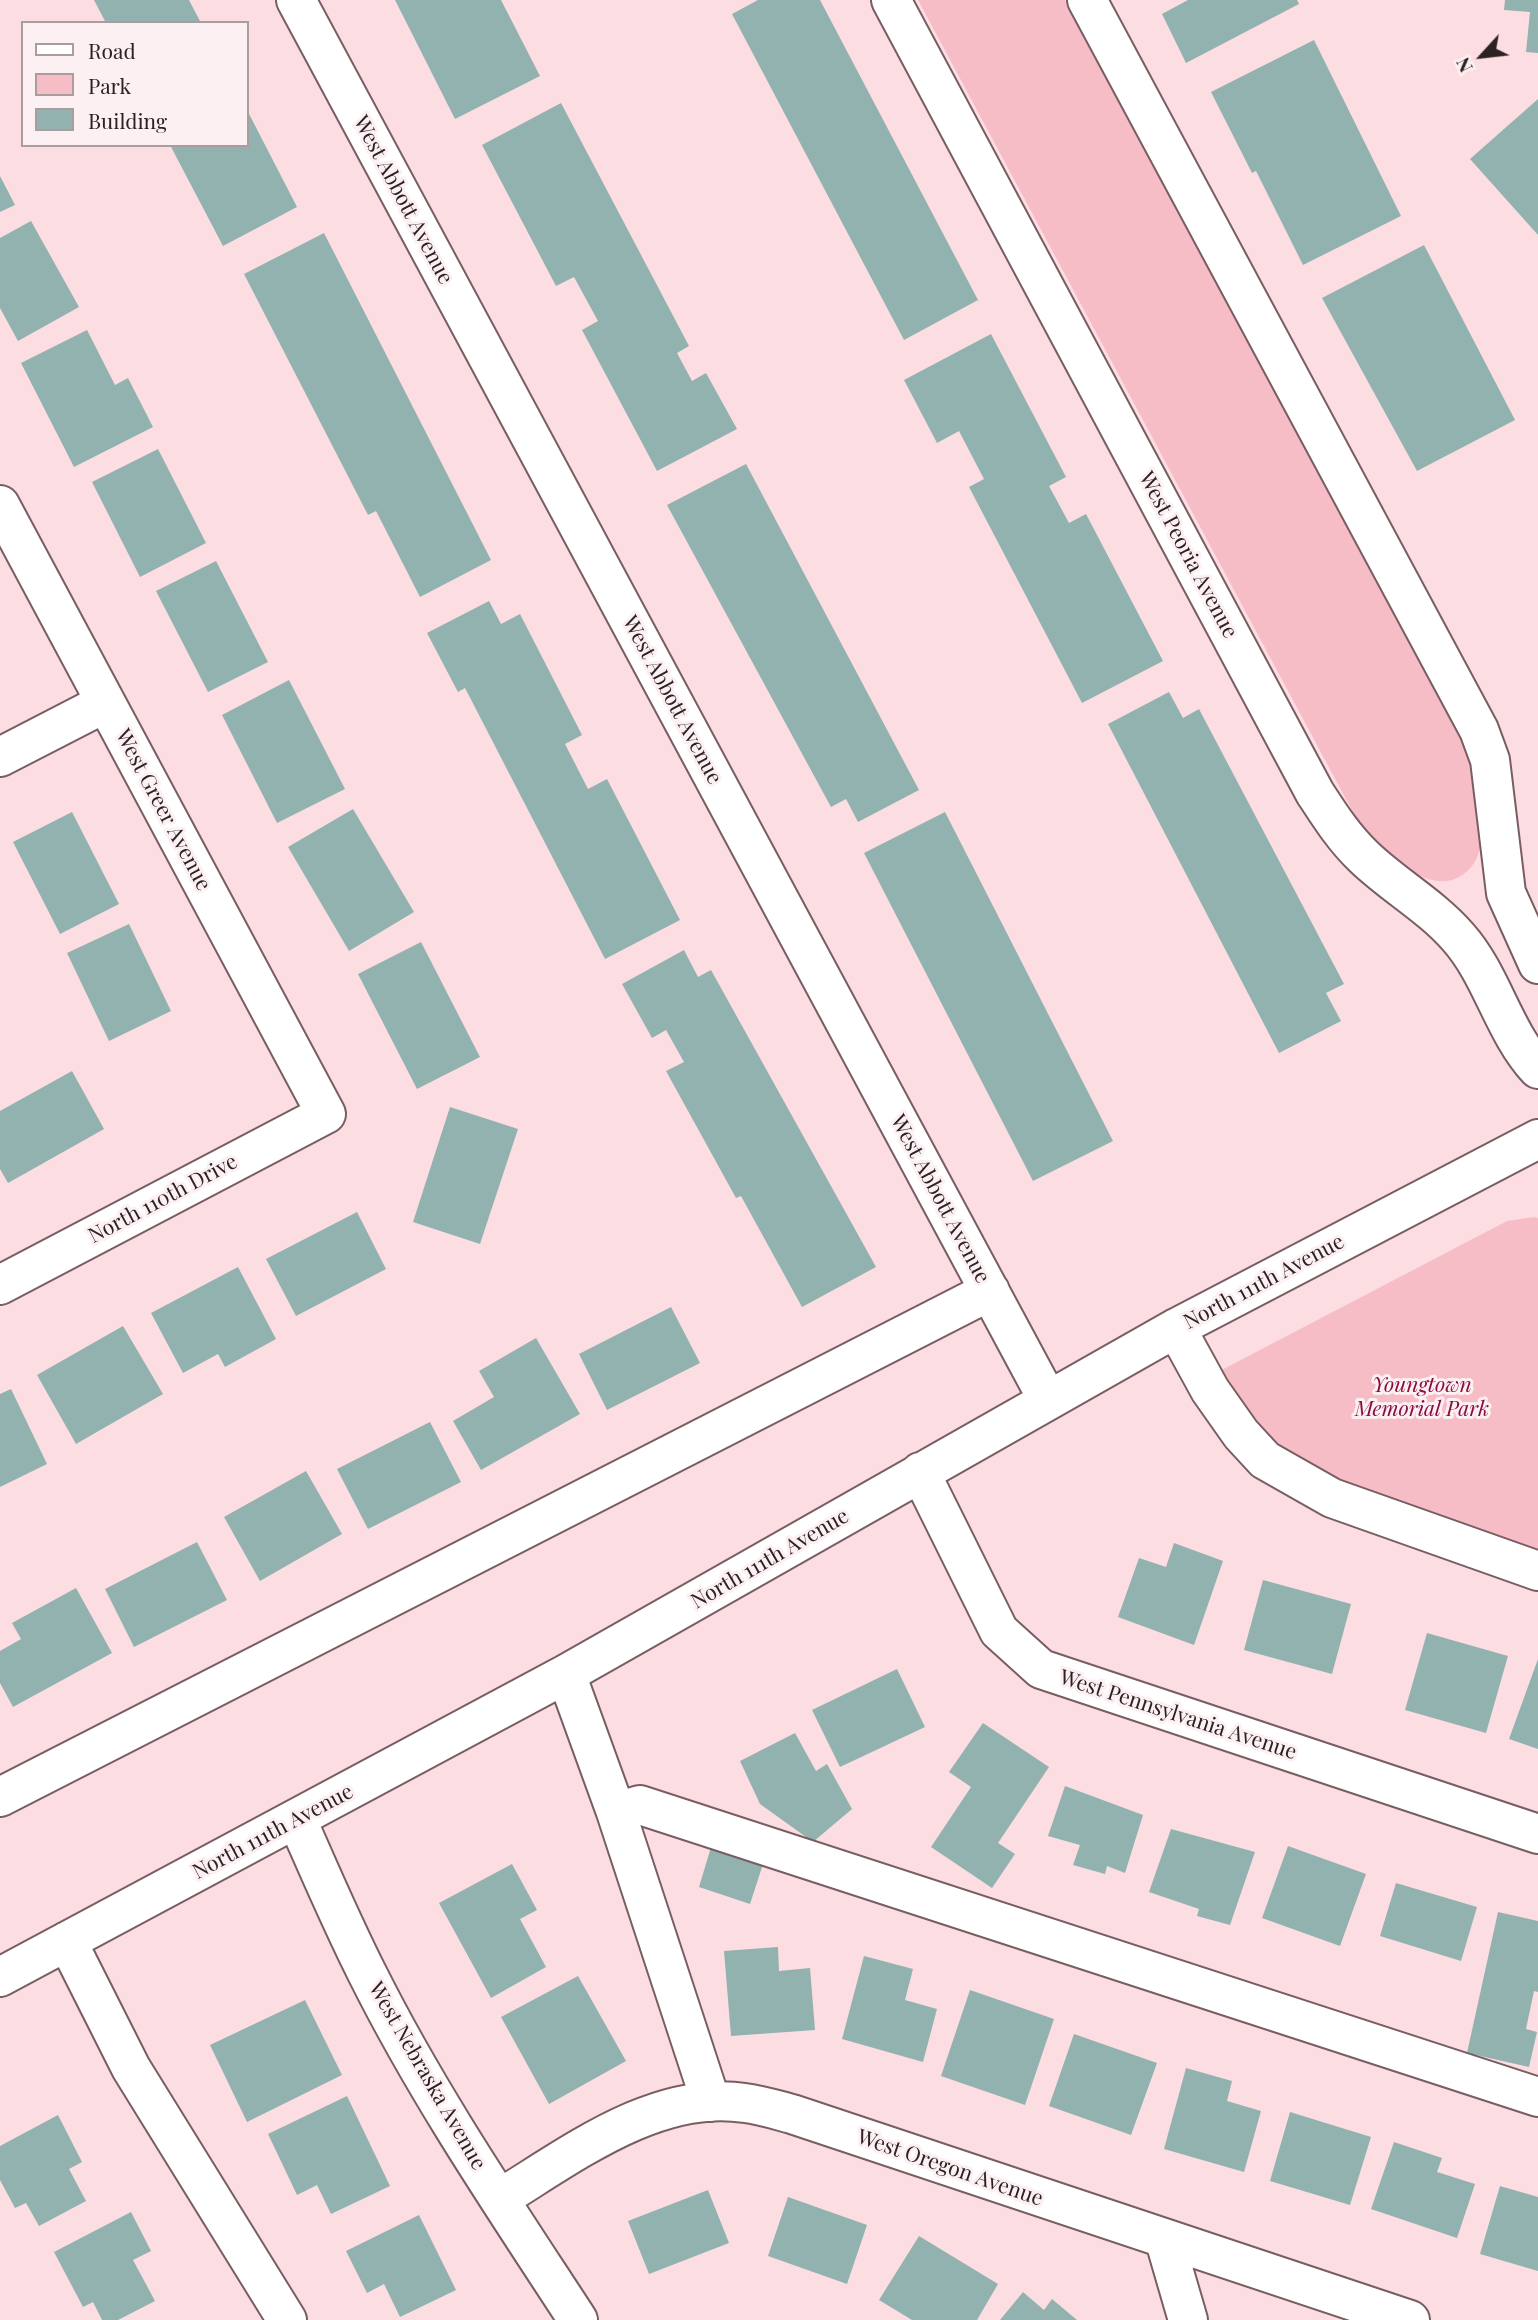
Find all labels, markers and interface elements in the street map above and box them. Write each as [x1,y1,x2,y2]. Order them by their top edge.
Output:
legend [21,21,248,147]
north arrow [1447,21,1517,91]
text: Road [88,36,136,64]
text: N [1449,54,1478,78]
text: Park [88,71,131,99]
text: Building [88,106,167,134]
street label: West Abbott Avenue [348,111,458,289]
street label: West Peoria Avenue [1133,467,1243,643]
street label: West Abbott Avenue [617,611,727,789]
street label: West Greer Avenue [110,725,216,895]
street label: West Abbott Avenue [885,1110,995,1288]
street label: North 110th Drive [84,1149,242,1249]
street label: North 111th Avenue [1180,1229,1348,1335]
park label: Youngtown Memorial Park [1355,1372,1489,1422]
street label: North 111th Avenue [687,1504,853,1614]
street label: West Pennsylvania Avenue [1056,1665,1300,1765]
street label: North 111th Avenue [189,1779,357,1885]
street label: West Nebraska Avenue [363,1978,491,2174]
street label: West Oregon Avenue [854,2124,1046,2212]

